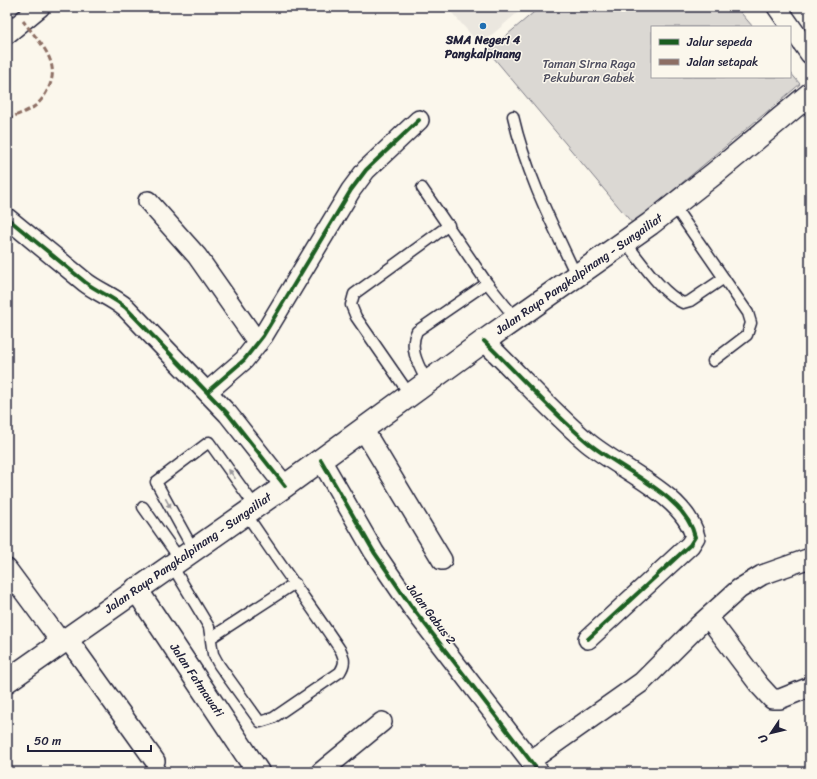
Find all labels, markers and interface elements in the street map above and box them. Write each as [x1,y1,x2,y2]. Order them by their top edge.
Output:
marker: SMA Negeri 4 Pangkalpinang [478,21,488,31]
legend [651,26,791,78]
place label: SMA Negeri 4 Pangkalpinang [445,29,522,65]
text: Jalur sepeda [686,31,753,53]
text: Jalan setapak [686,51,758,73]
park label: Taman Sirna Raga Pekuburan Gabek [542,53,636,89]
street label: Jalan Raya Pangkalpinang - Sungailiat [490,207,668,341]
one-way arrow [228,469,236,479]
street label: Jalan Raya Pangkalpinang - Sungailiat [99,486,277,620]
one-way arrow [164,497,171,509]
street label: Jalan Gabus 2 [400,578,462,650]
street label: Jalan Fatmawati [163,637,230,722]
north arrow [751,713,791,753]
scale bar [28,727,151,753]
text: U [753,729,773,747]
text: 50 m [34,730,61,752]

